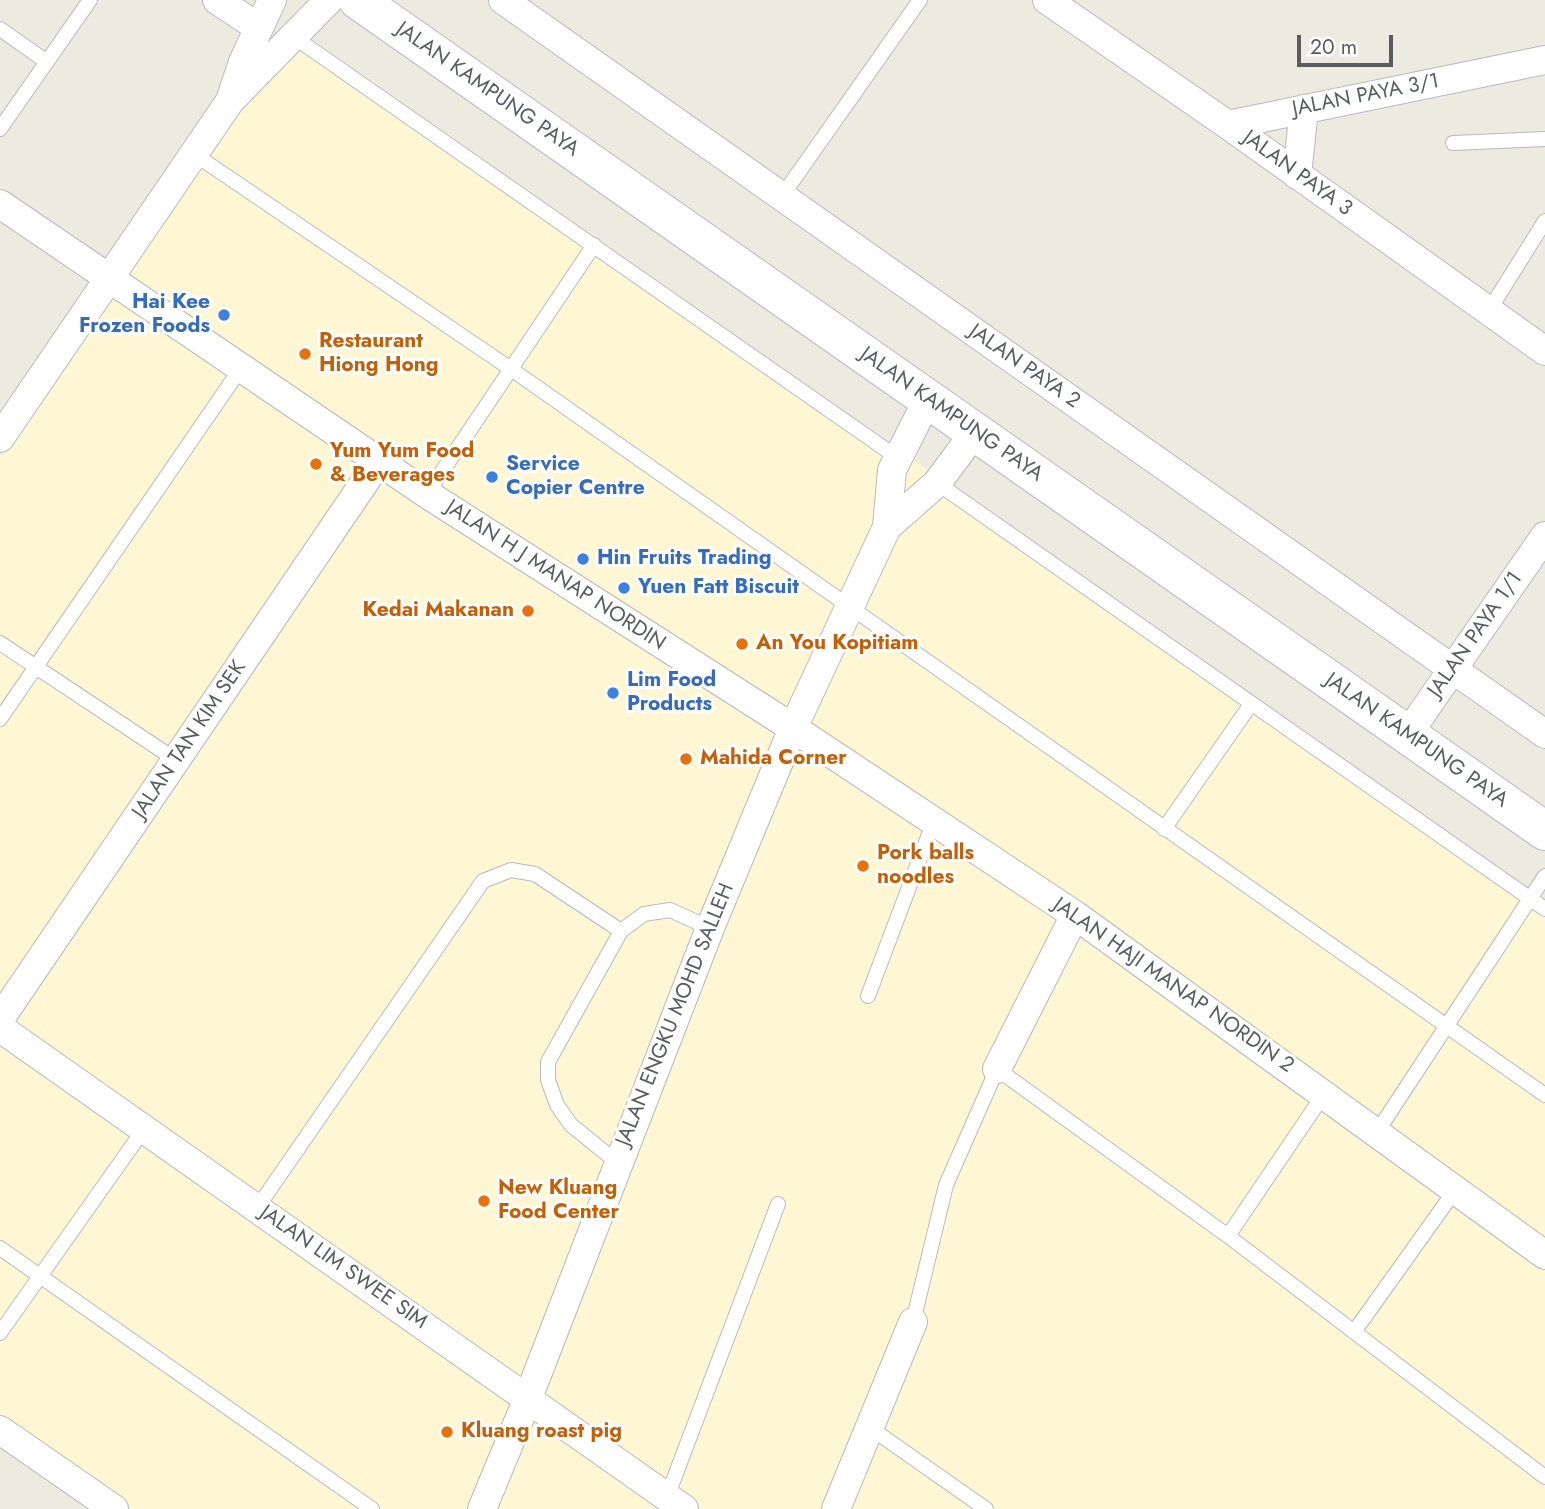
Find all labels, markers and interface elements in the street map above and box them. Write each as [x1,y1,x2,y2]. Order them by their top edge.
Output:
street label: JALAN KAMPUNG PAYA [391,17,583,163]
scale bar [1300,21,1396,65]
text: 20 m [1310,32,1357,62]
street label: JALAN PAYA 3/1 [1290,69,1442,123]
street label: JALAN PAYA 3 [1237,126,1357,222]
place label: Hai Kee Frozen Foods [79,290,210,340]
marker: Hai Kee Frozen Foods [216,307,232,323]
street label: JALAN PAYA 2 [964,320,1084,414]
place label: Restaurant Hiong Hong [319,329,439,379]
street label: JALAN KAMPUNG PAYA [855,342,1047,488]
marker: Restaurant Hiong Hong [297,346,313,362]
place label: Yum Yum Food & Beverages [330,439,474,489]
place label: Service Copier Centre [506,452,645,502]
marker: Yum Yum Food & Beverages [308,456,324,472]
marker: Service Copier Centre [484,469,500,485]
street label: JALAN H J MANAP NORDIN [440,495,670,657]
place label: Hin Fruits Trading [597,546,772,572]
marker: Hin Fruits Trading [575,551,591,567]
street label: JALAN PAYA 1/1 [1423,567,1529,703]
place label: Yuen Fatt Biscuit [638,575,799,601]
marker: Yuen Fatt Biscuit [616,580,632,596]
place label: Kedai Makanan [363,598,514,624]
marker: Kedai Makanan [520,603,536,619]
place label: An You Kopitiam [756,631,919,657]
marker: An You Kopitiam [734,636,750,652]
street label: JALAN TAN KIM SEK [128,656,252,824]
place label: Lim Food Products [627,668,716,718]
street label: JALAN KAMPUNG PAYA [1320,668,1512,814]
marker: Lim Food Products [605,685,621,701]
place label: Mahida Corner [700,746,847,772]
marker: Mahida Corner [678,751,694,767]
place label: Pork balls noodles [877,841,974,891]
marker: Pork balls noodles [855,858,871,874]
street label: JALAN ENGKU MOHD SALLEH [612,880,740,1150]
street label: JALAN HAJI MANAP NORDIN 2 [1048,893,1298,1079]
place label: New Kluang Food Center [498,1176,619,1226]
marker: New Kluang Food Center [476,1193,492,1209]
street label: JALAN LIM SWEE SIM [254,1201,432,1335]
place label: Kluang roast pig [461,1419,622,1445]
marker: Kluang roast pig [439,1424,455,1440]

